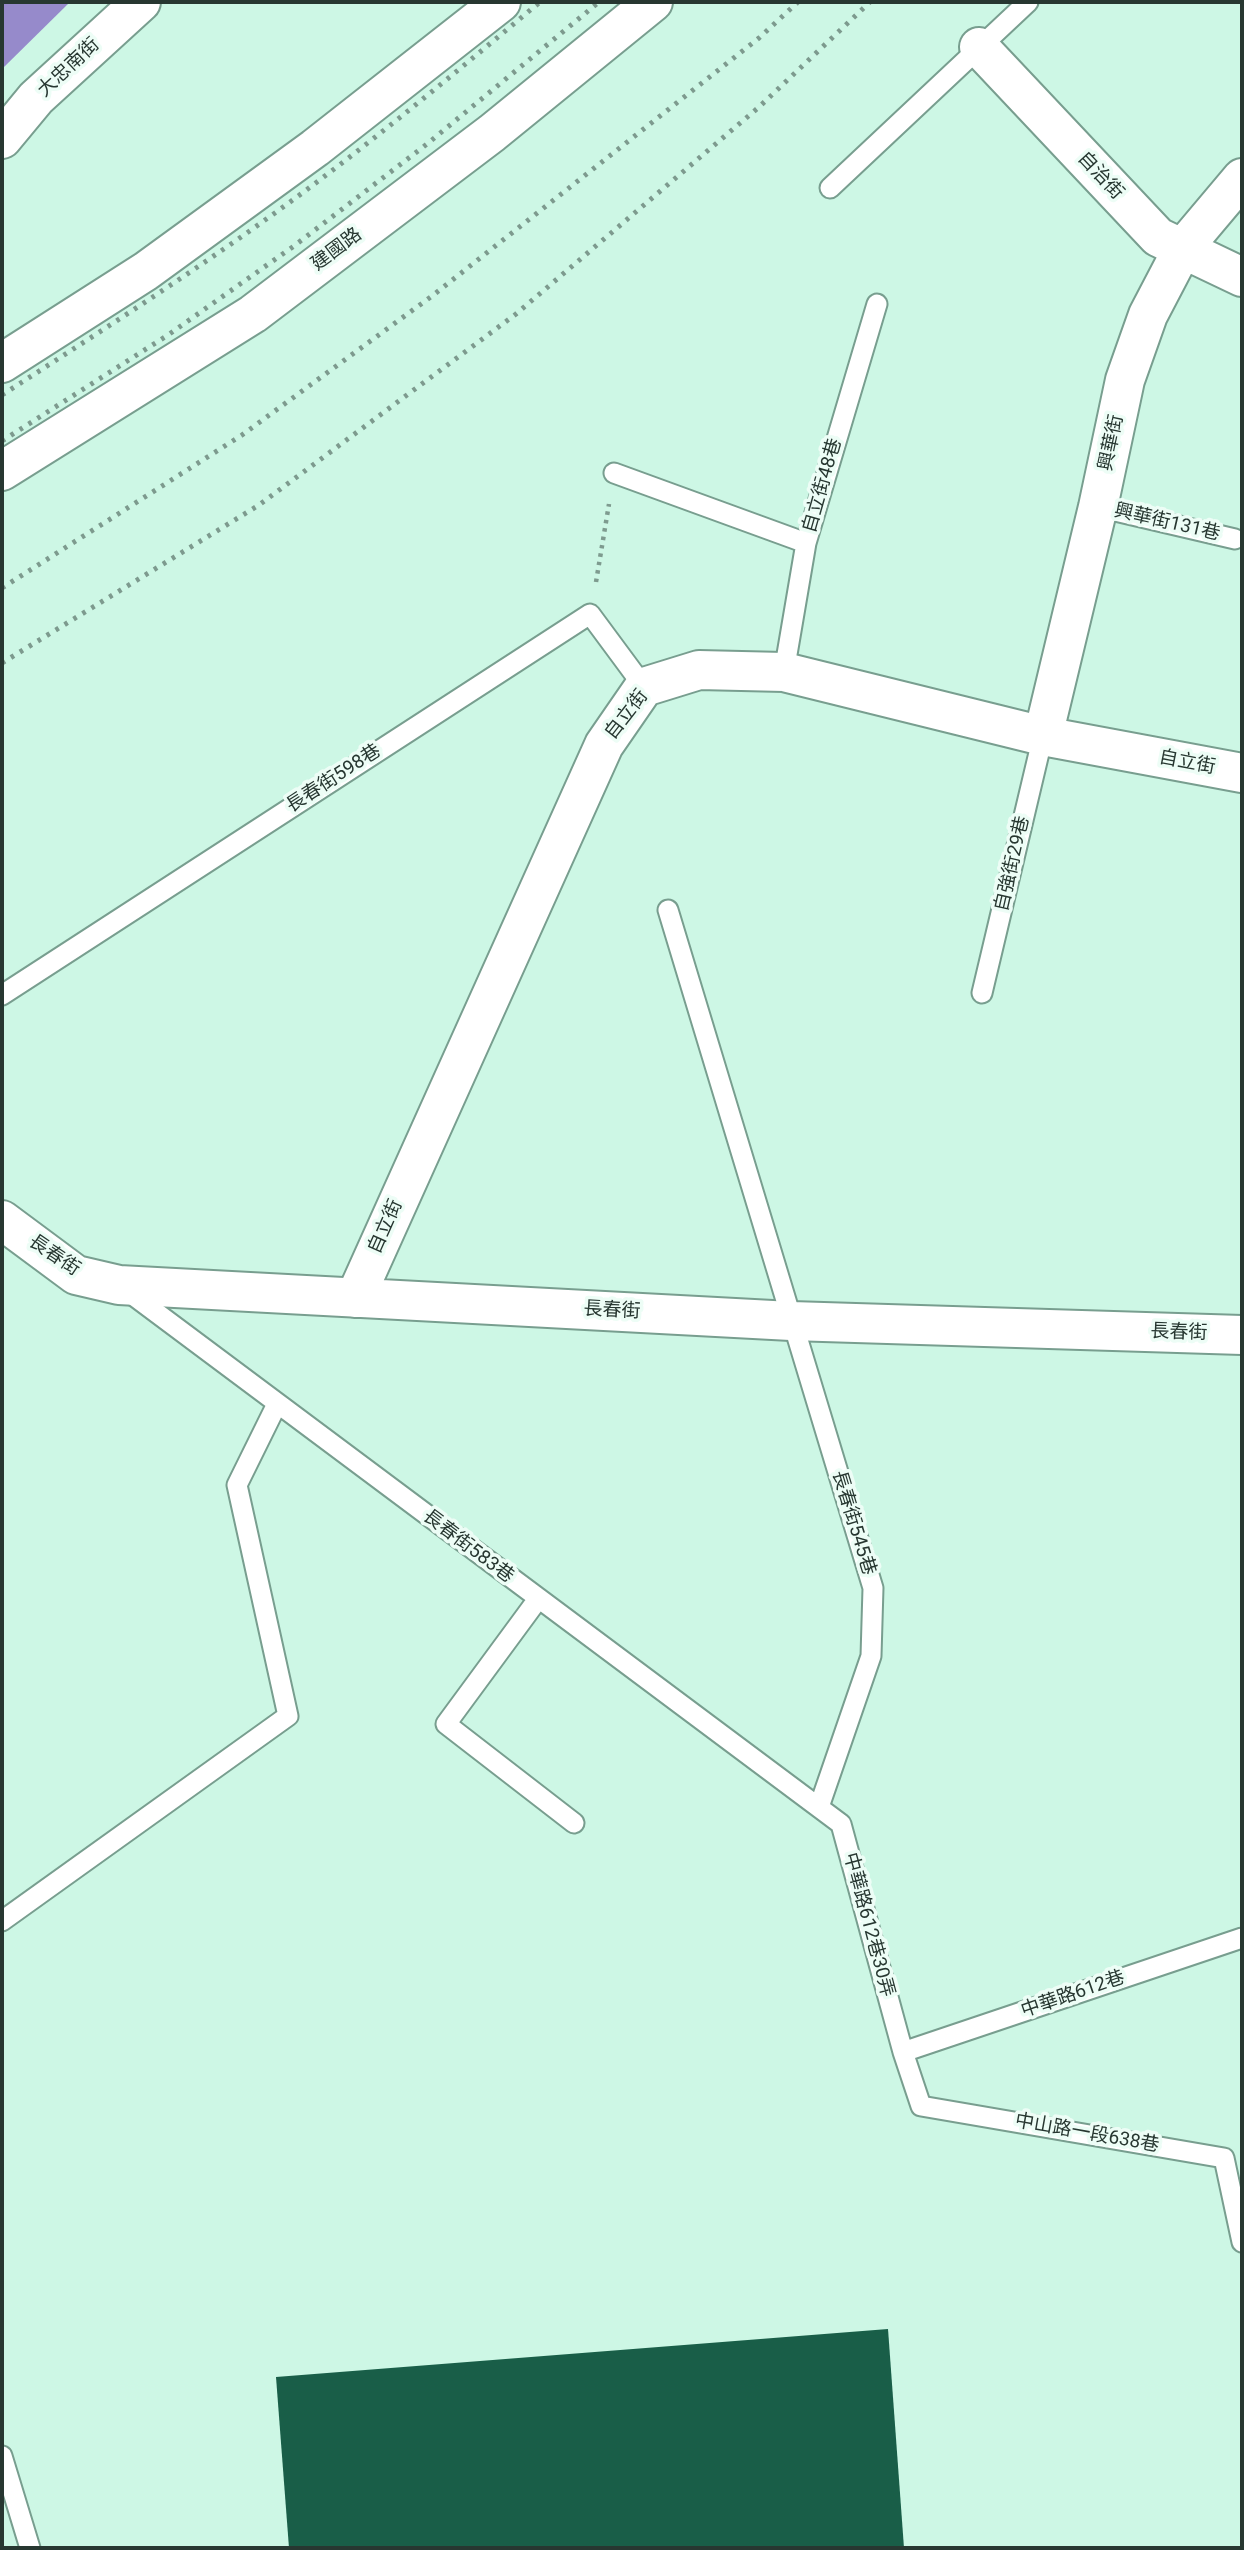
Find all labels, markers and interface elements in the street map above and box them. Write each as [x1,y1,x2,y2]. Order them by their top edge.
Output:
street label: 大忠南街 [33,34,105,102]
street label: 自治街 [1072,147,1128,205]
street label: 建國路 [307,224,367,276]
street label: 興華街 [1095,413,1129,473]
street label: 自立街48巷 [799,436,847,536]
street label: 興華街131巷 [1112,500,1222,546]
street label: 自立街 [600,686,654,744]
street label: 長春街598巷 [282,740,386,818]
street label: 自立街 [1157,746,1217,780]
street label: 自強街29巷 [991,814,1035,914]
street label: 自立街 [364,1196,408,1258]
street label: 長春街 [24,1231,84,1281]
street label: 長春街 [583,1298,641,1324]
street label: 長春街 [1150,1321,1208,1345]
street label: 長春街545巷 [826,1468,880,1578]
street label: 長春街583巷 [418,1505,518,1589]
street label: 中華路612巷30弄 [838,1850,898,2000]
street label: 中華路612巷 [1018,1967,1128,2023]
street label: 中山路一段638巷 [1013,2110,1161,2158]

